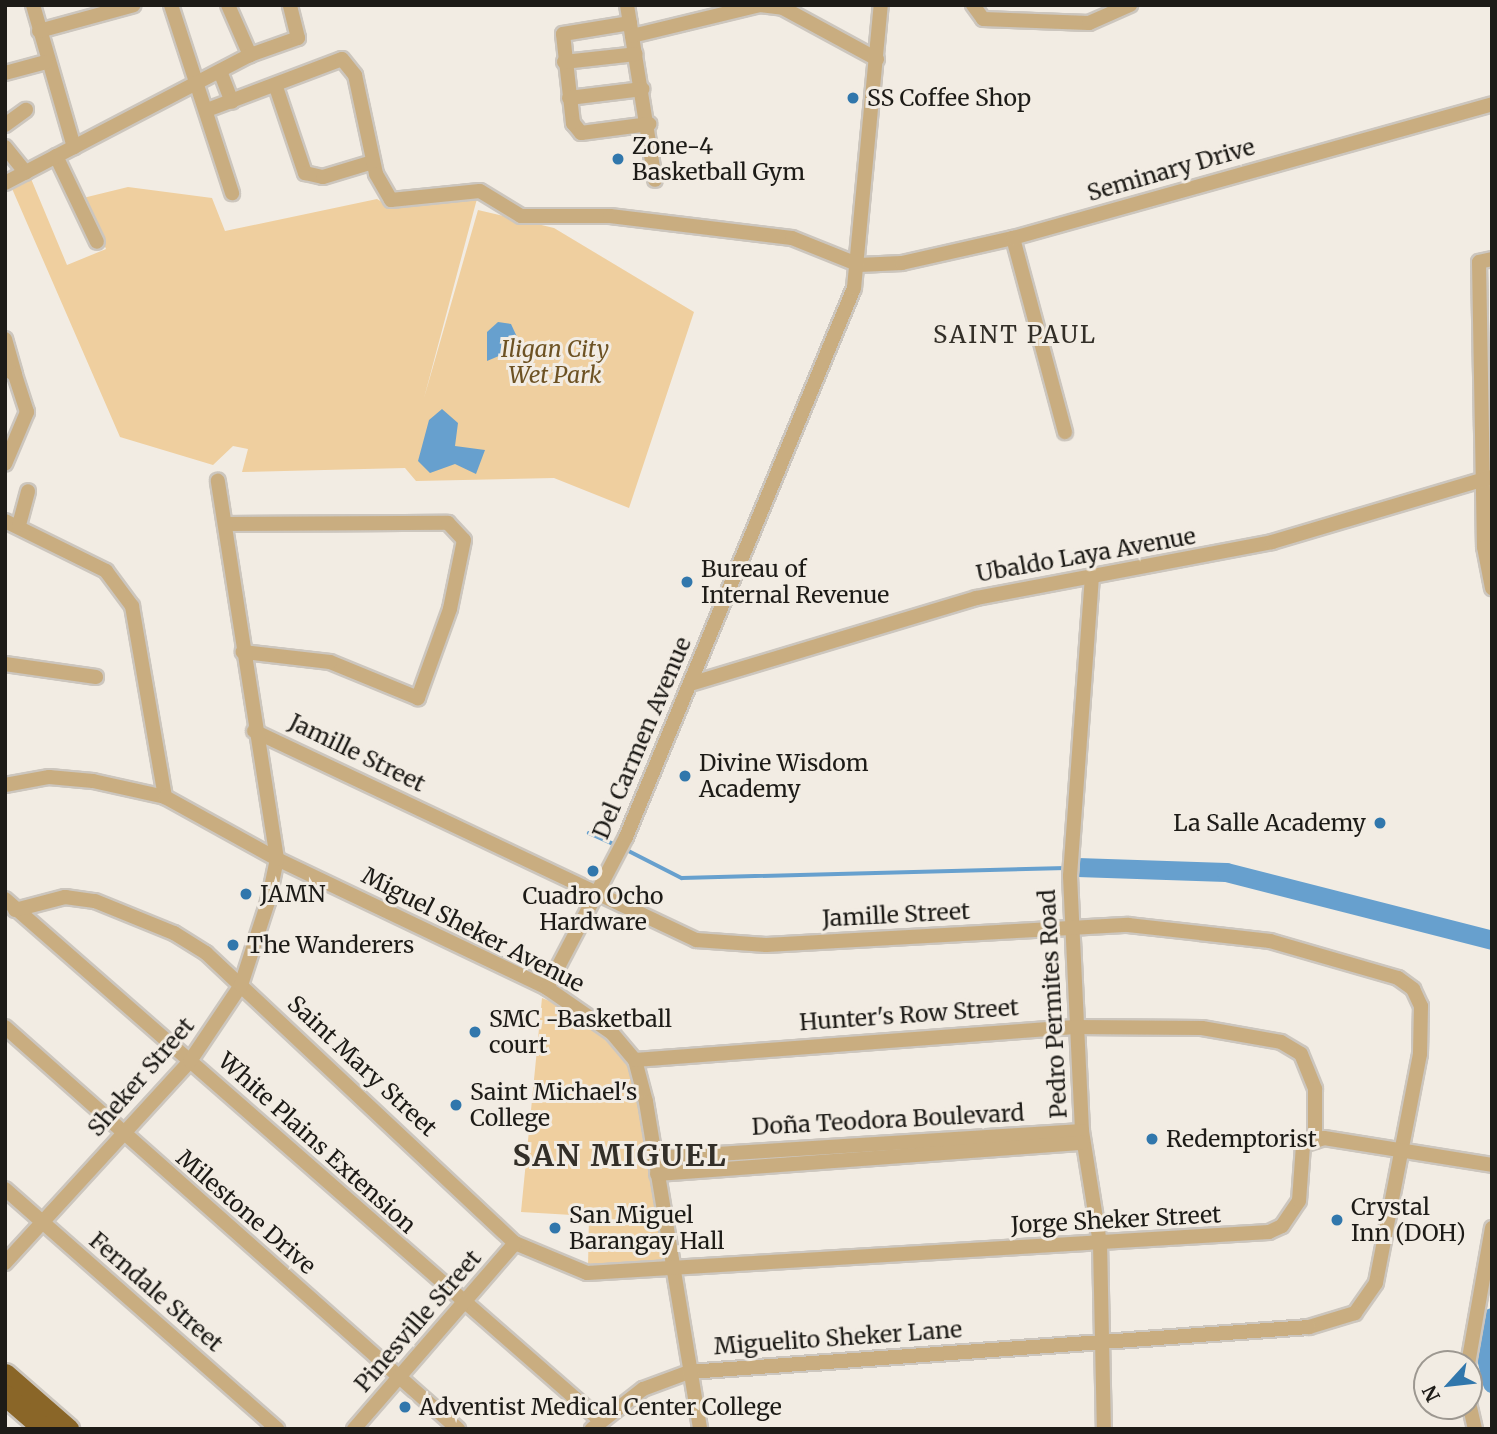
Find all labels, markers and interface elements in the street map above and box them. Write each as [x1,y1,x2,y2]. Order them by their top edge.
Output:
place label: SS Coffee Shop [867,84,1031,112]
marker: SS Coffee Shop [845,90,861,106]
place label: Zone-4 Basketball Gym [632,132,805,186]
street label: Seminary Drive [1084,133,1258,207]
marker: Zone-4 Basketball Gym [610,151,626,167]
district label: SAINT PAUL [934,321,1096,349]
park label: Iligan City Wet Park [501,335,609,389]
street label: Ubaldo Laya Avenue [974,522,1198,588]
place label: Bureau of Internal Revenue [701,555,889,609]
marker: Bureau of Internal Revenue [679,574,695,590]
street label: Del Carmen Avenue [587,633,697,843]
street label: Jamille Street [284,708,430,798]
place label: Divine Wisdom Academy [699,749,868,803]
marker: Divine Wisdom Academy [677,768,693,784]
place label: La Salle Academy [1173,809,1366,837]
marker: La Salle Academy [1372,815,1388,831]
street label: Miguel Sheker Avenue [357,862,589,998]
marker: Cuadro Ocho Hardware [585,863,601,879]
place label: JAMN [260,880,325,908]
place label: Cuadro Ocho Hardware [522,882,664,936]
marker: JAMN [238,886,254,902]
street label: Pedro Permites Road [1033,889,1073,1119]
street label: Jamille Street [821,897,971,933]
place label: The Wanderers [247,931,414,959]
marker: The Wanderers [225,937,241,953]
street label: Saint Mary Street [282,990,442,1142]
street label: Hunter's Row Street [798,994,1020,1036]
place label: SMC -Basketball court [489,1005,672,1059]
street label: Sheker Street [82,1012,200,1142]
marker: SMC -Basketball court [467,1024,483,1040]
street label: White Plains Extension [212,1047,422,1239]
place label: Saint Michael's College [470,1078,637,1132]
marker: Saint Michael's College [448,1097,464,1113]
street label: Doña Teodora Boulevard [751,1099,1025,1141]
place label: Redemptorist [1166,1125,1317,1153]
marker: Redemptorist [1144,1131,1160,1147]
district label: SAN MIGUEL [514,1137,726,1173]
street label: Milestone Drive [171,1144,321,1280]
place label: Crystal Inn (DOH) [1351,1193,1466,1247]
place label: San Miguel Barangay Hall [569,1201,724,1255]
street label: Jorge Sheker Street [1010,1201,1222,1239]
marker: Crystal Inn (DOH) [1329,1212,1345,1228]
marker: San Miguel Barangay Hall [547,1220,563,1236]
street label: Ferndale Street [84,1227,228,1357]
street label: Pinesville Street [349,1244,487,1398]
street label: Miguelito Sheker Lane [713,1316,963,1360]
north arrow [1413,1350,1483,1420]
text: N [1417,1381,1445,1406]
place label: Adventist Medical Center College [419,1393,782,1421]
marker: Adventist Medical Center College [397,1399,413,1415]

